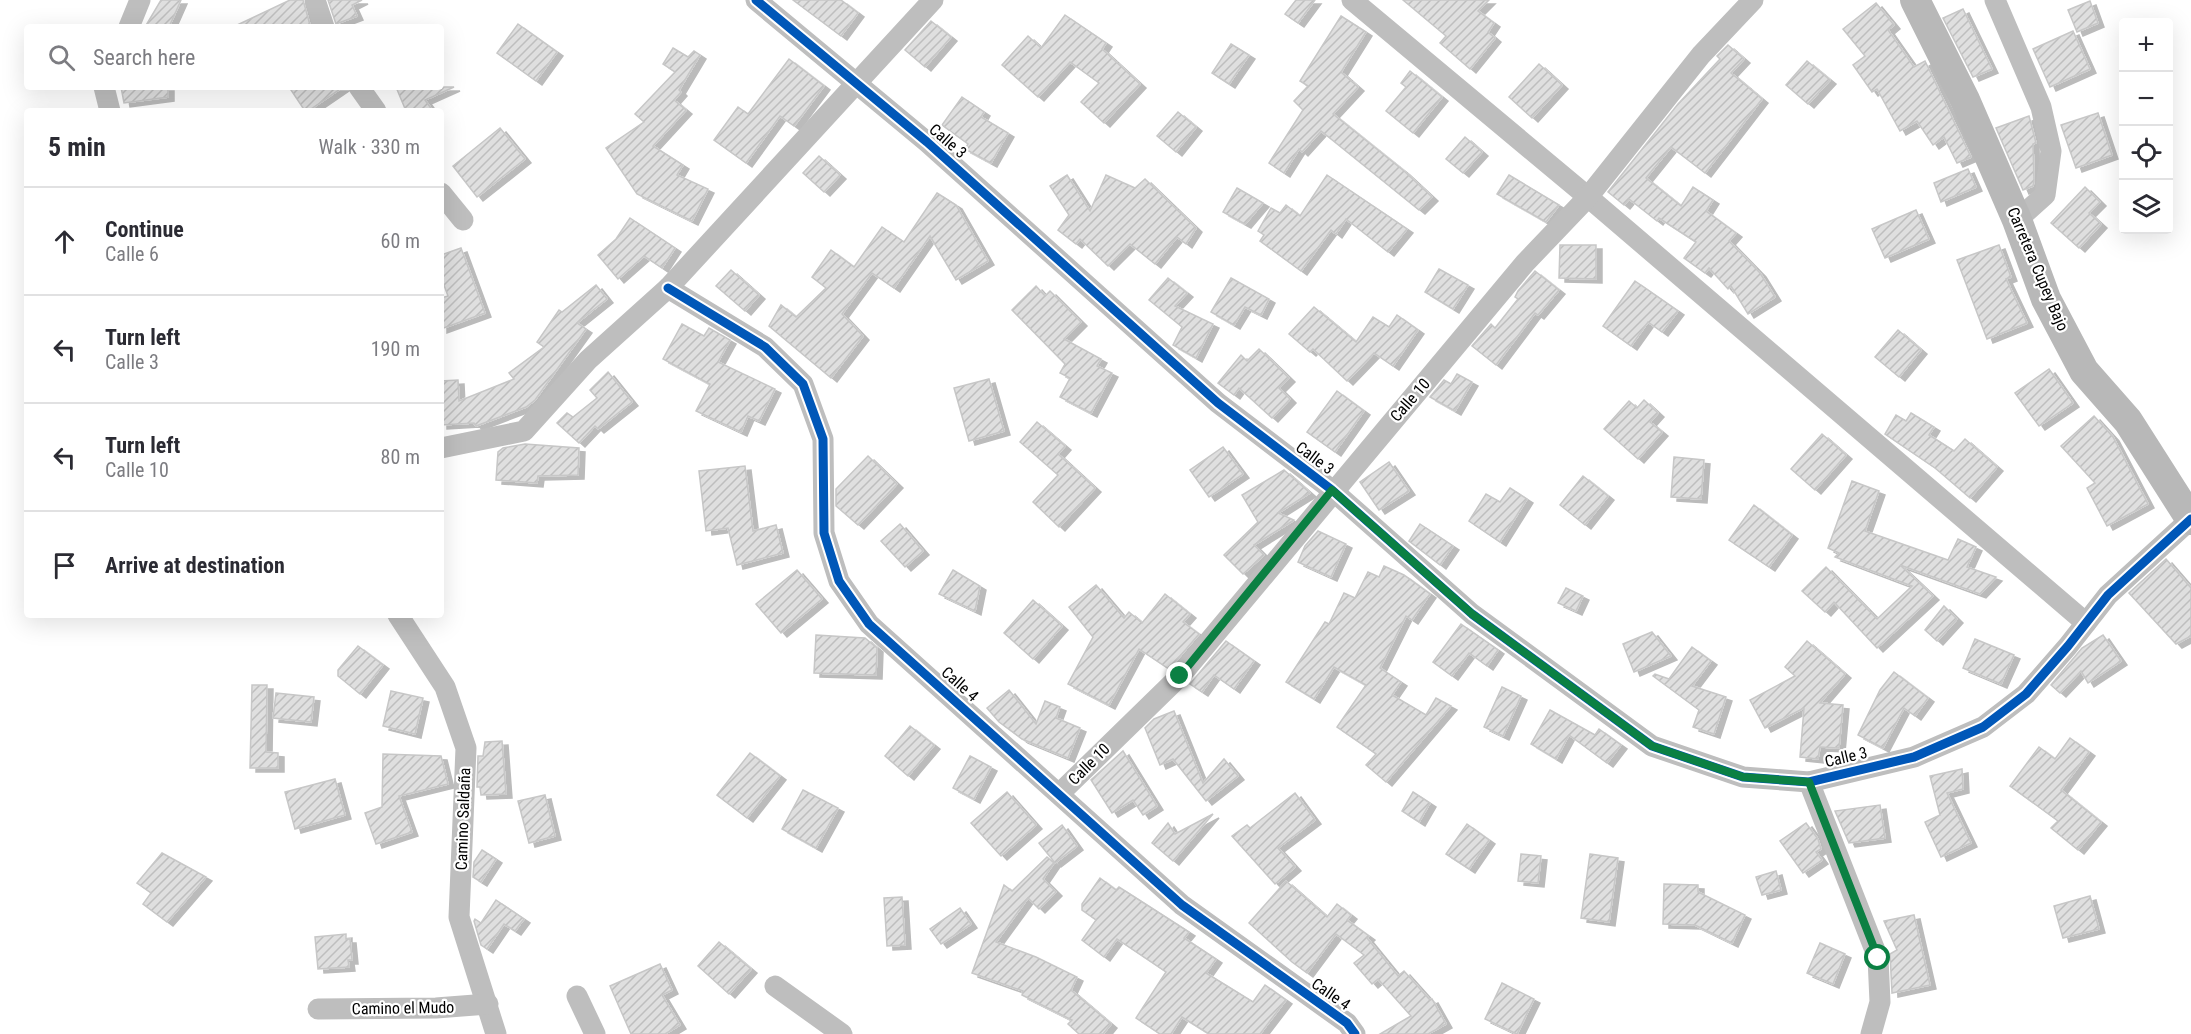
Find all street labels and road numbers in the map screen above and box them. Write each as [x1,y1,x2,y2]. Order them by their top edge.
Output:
street label: Calle 3 [925,120,971,162]
street label: Carretera Cupey Bajo [2003,204,2073,334]
street label: Calle 10 [1386,375,1434,425]
street label: Calle 3 [1292,437,1338,479]
street label: Calle 4 [938,663,982,706]
street label: Calle 10 [1064,739,1114,789]
street label: Calle 3 [1823,743,1869,771]
street label: Camino Saldaña [452,767,474,871]
street label: Calle 4 [1308,974,1354,1014]
street label: Camino el Mudo [352,998,454,1018]

